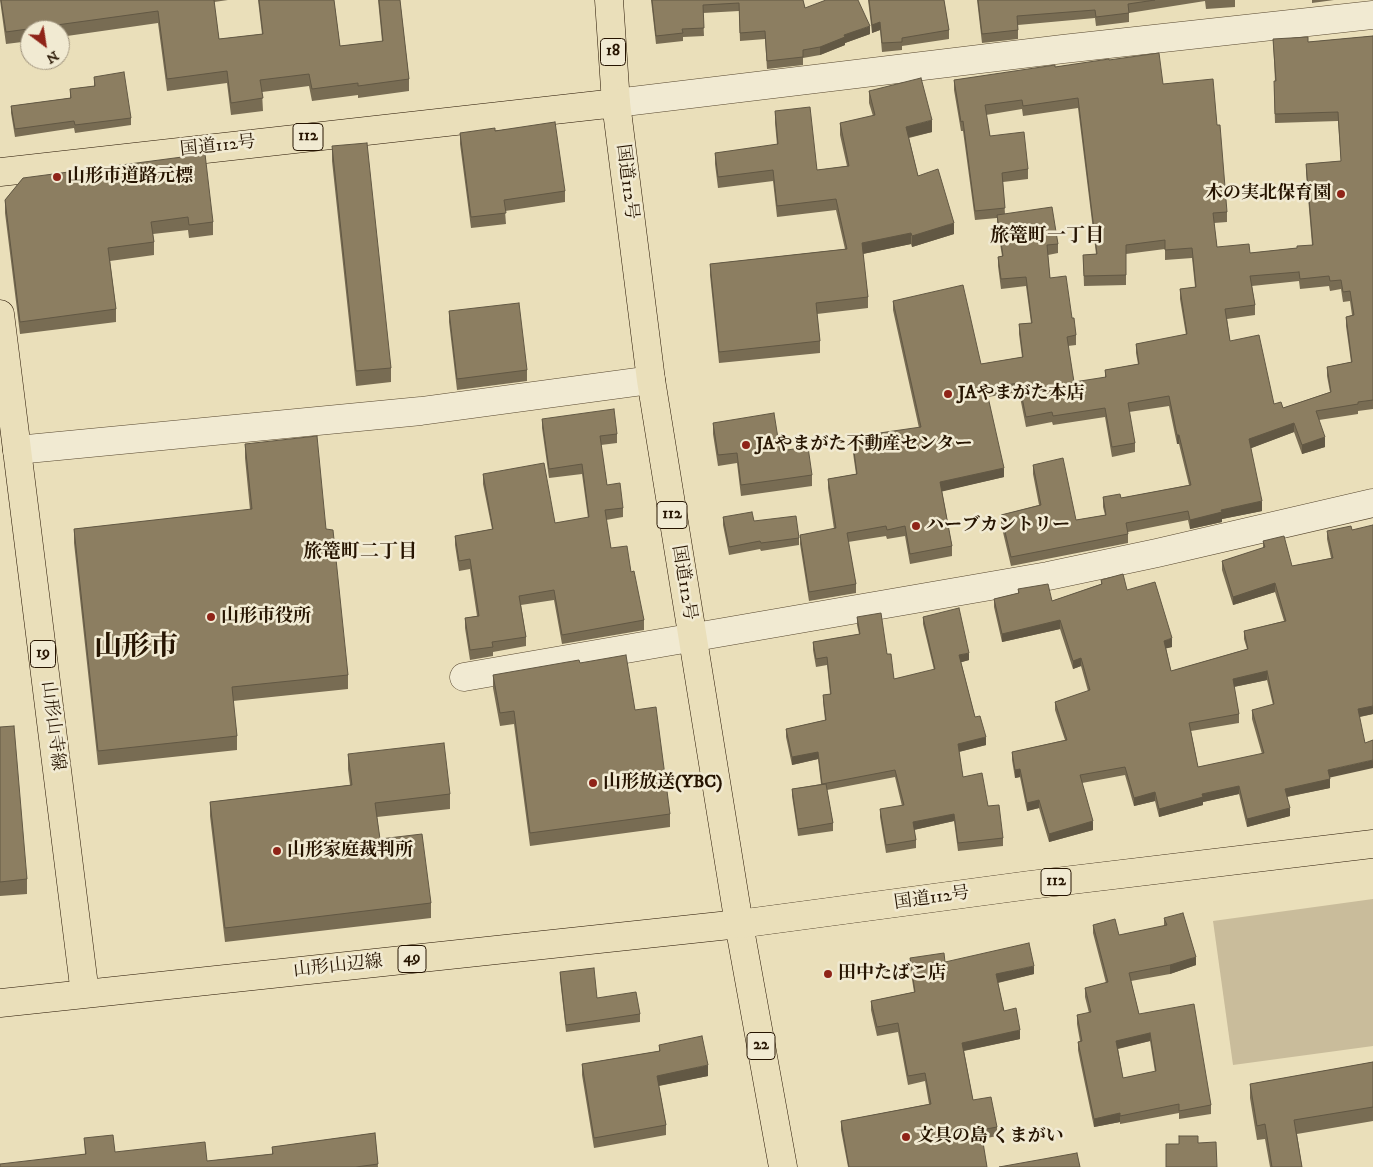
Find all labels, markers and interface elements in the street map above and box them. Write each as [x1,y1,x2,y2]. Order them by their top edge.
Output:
north arrow [20,20,70,70]
road number: 18 [600,38,626,66]
text: N [43,46,62,68]
road number: 112 [293,124,323,150]
street label: 国道112号 [179,132,257,162]
street label: 国道112号 [611,143,641,221]
place label: 山形市道路元標 [67,166,193,188]
marker: 山形市道路元標 [51,171,63,183]
place label: 木の実北保育園 [1205,183,1331,205]
marker: 木の実北保育園 [1335,188,1347,200]
district label: 旅篭町一丁目 [990,226,1104,248]
place label: JAやまがた本店 [958,383,1084,405]
marker: JAやまがた本店 [942,388,954,400]
place label: JAやまがた不動産センター [756,434,972,456]
marker: JAやまがた不動産センター [740,439,752,451]
road number: 112 [657,502,687,528]
place label: ハーブカントリー [926,515,1070,537]
marker: ハーブカントリー [910,520,922,532]
district label: 旅篭町二丁目 [303,542,417,564]
street label: 国道112号 [666,544,700,622]
place label: 山形市役所 [221,606,311,628]
marker: 山形市役所 [205,611,217,623]
district label: 山形市 [94,632,178,666]
road number: 19 [30,641,56,668]
street label: 山形山寺線 [36,680,68,772]
place label: 山形放送(YBC) [603,772,722,794]
marker: 山形放送(YBC) [587,777,599,789]
place label: 山形家庭裁判所 [287,840,413,862]
marker: 山形家庭裁判所 [271,845,283,857]
road number: 112 [1041,869,1071,896]
street label: 国道112号 [893,883,971,915]
road number: 49 [398,946,426,972]
street label: 山形山辺線 [292,952,384,982]
place label: 田中たばこ店 [838,963,946,985]
marker: 田中たばこ店 [822,968,834,980]
road number: 22 [747,1032,775,1060]
place label: 文具の島 くまがい [916,1126,1064,1148]
marker: 文具の島 くまがい [900,1131,912,1143]

